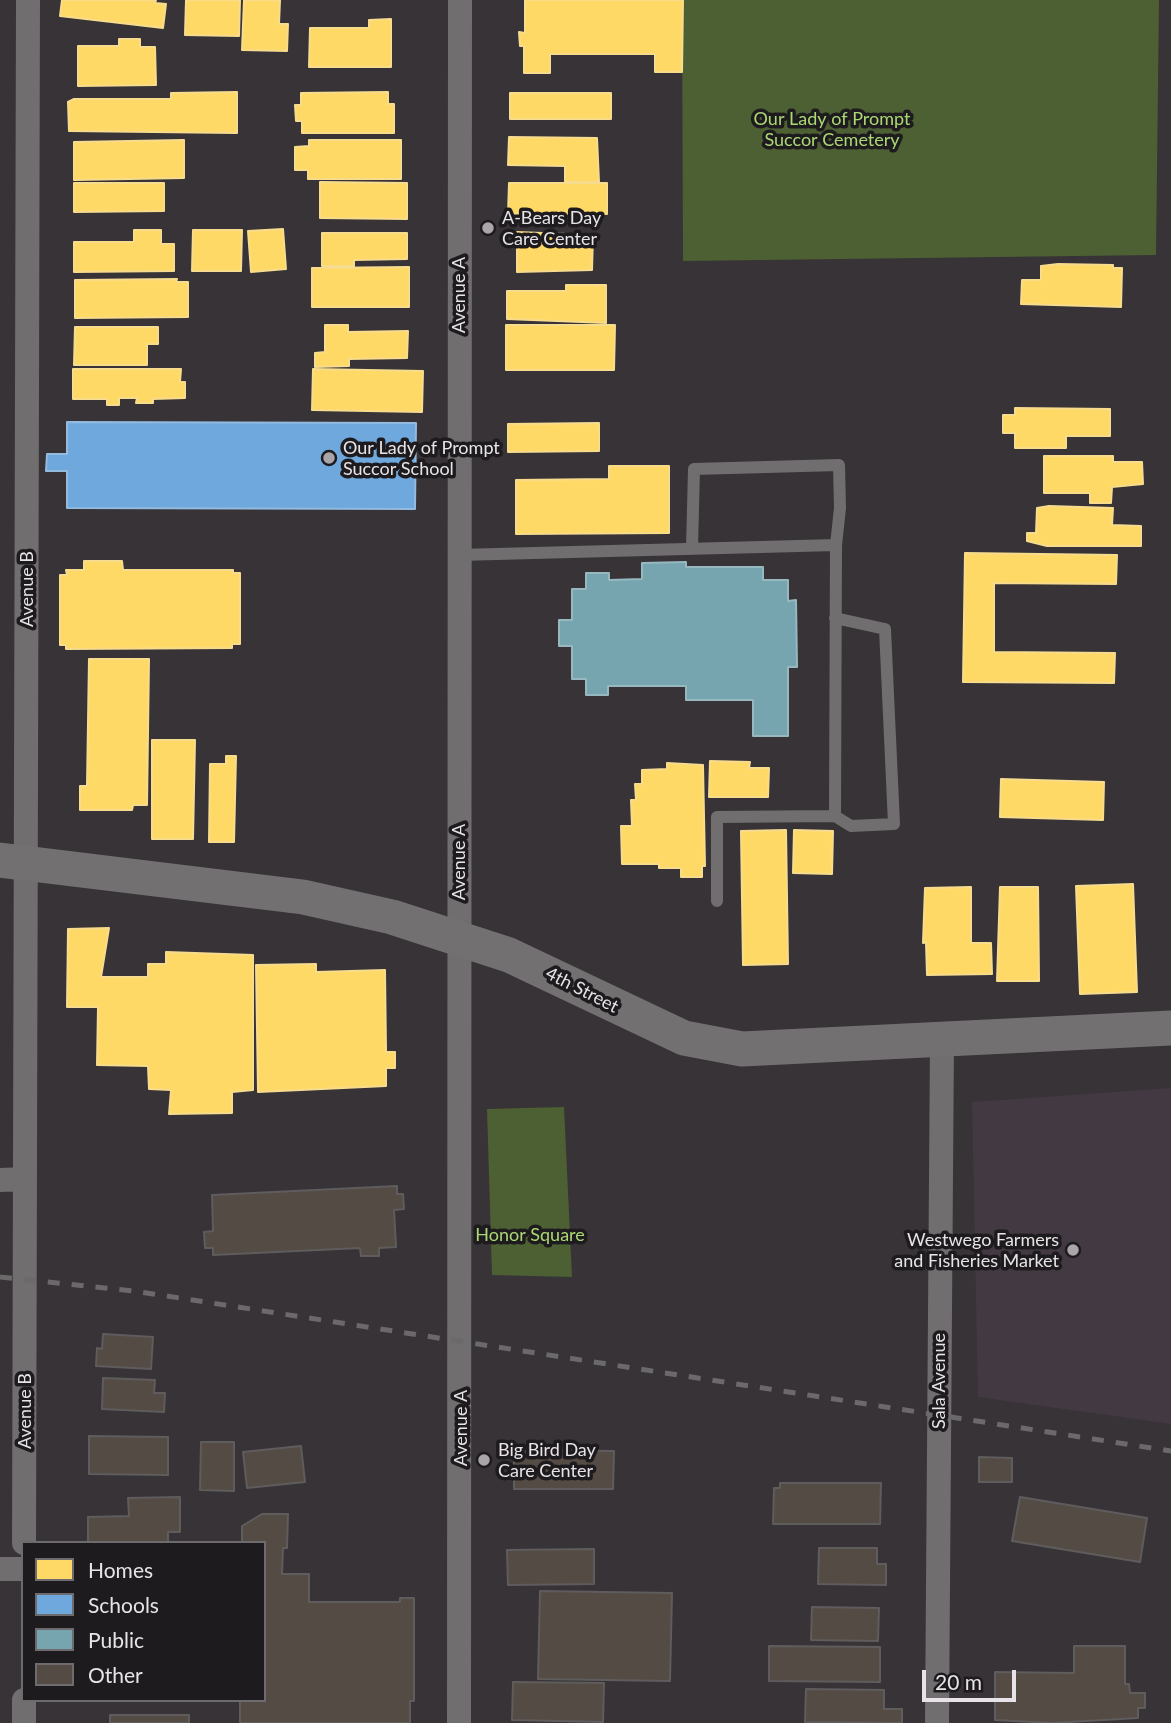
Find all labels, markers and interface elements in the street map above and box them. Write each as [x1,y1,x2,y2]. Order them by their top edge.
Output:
park label: Our Lady of Prompt Succor Cemetery [754,108,910,150]
place label: A-Bears Day Care Center [502,207,601,249]
marker: A-Bears Day Care Center [480,220,496,236]
street label: Avenue A [448,257,470,333]
place label: Our Lady of Prompt Succor School [343,437,500,480]
marker: Our Lady of Prompt Succor School [321,450,337,466]
street label: Avenue B [16,551,38,627]
street label: Avenue A [448,824,470,900]
street label: 4th Street [542,962,622,1018]
park label: Honor Square [475,1224,585,1246]
place label: Westwego Farmers and Fisheries Market [894,1229,1059,1272]
marker: Westwego Farmers and Fisheries Market [1065,1242,1081,1258]
street label: Sala Avenue [928,1333,950,1429]
street label: Avenue B [14,1373,36,1449]
street label: Avenue A [450,1390,472,1466]
place label: Big Bird Day Care Center [498,1439,596,1482]
marker: Big Bird Day Care Center [476,1452,492,1468]
legend [21,1541,266,1702]
text: Homes [88,1557,153,1582]
text: Schools [88,1592,159,1617]
text: Public [88,1627,144,1652]
scale bar [926,1656,1020,1700]
text: Other [88,1662,143,1687]
text: 20 m [935,1669,982,1694]

